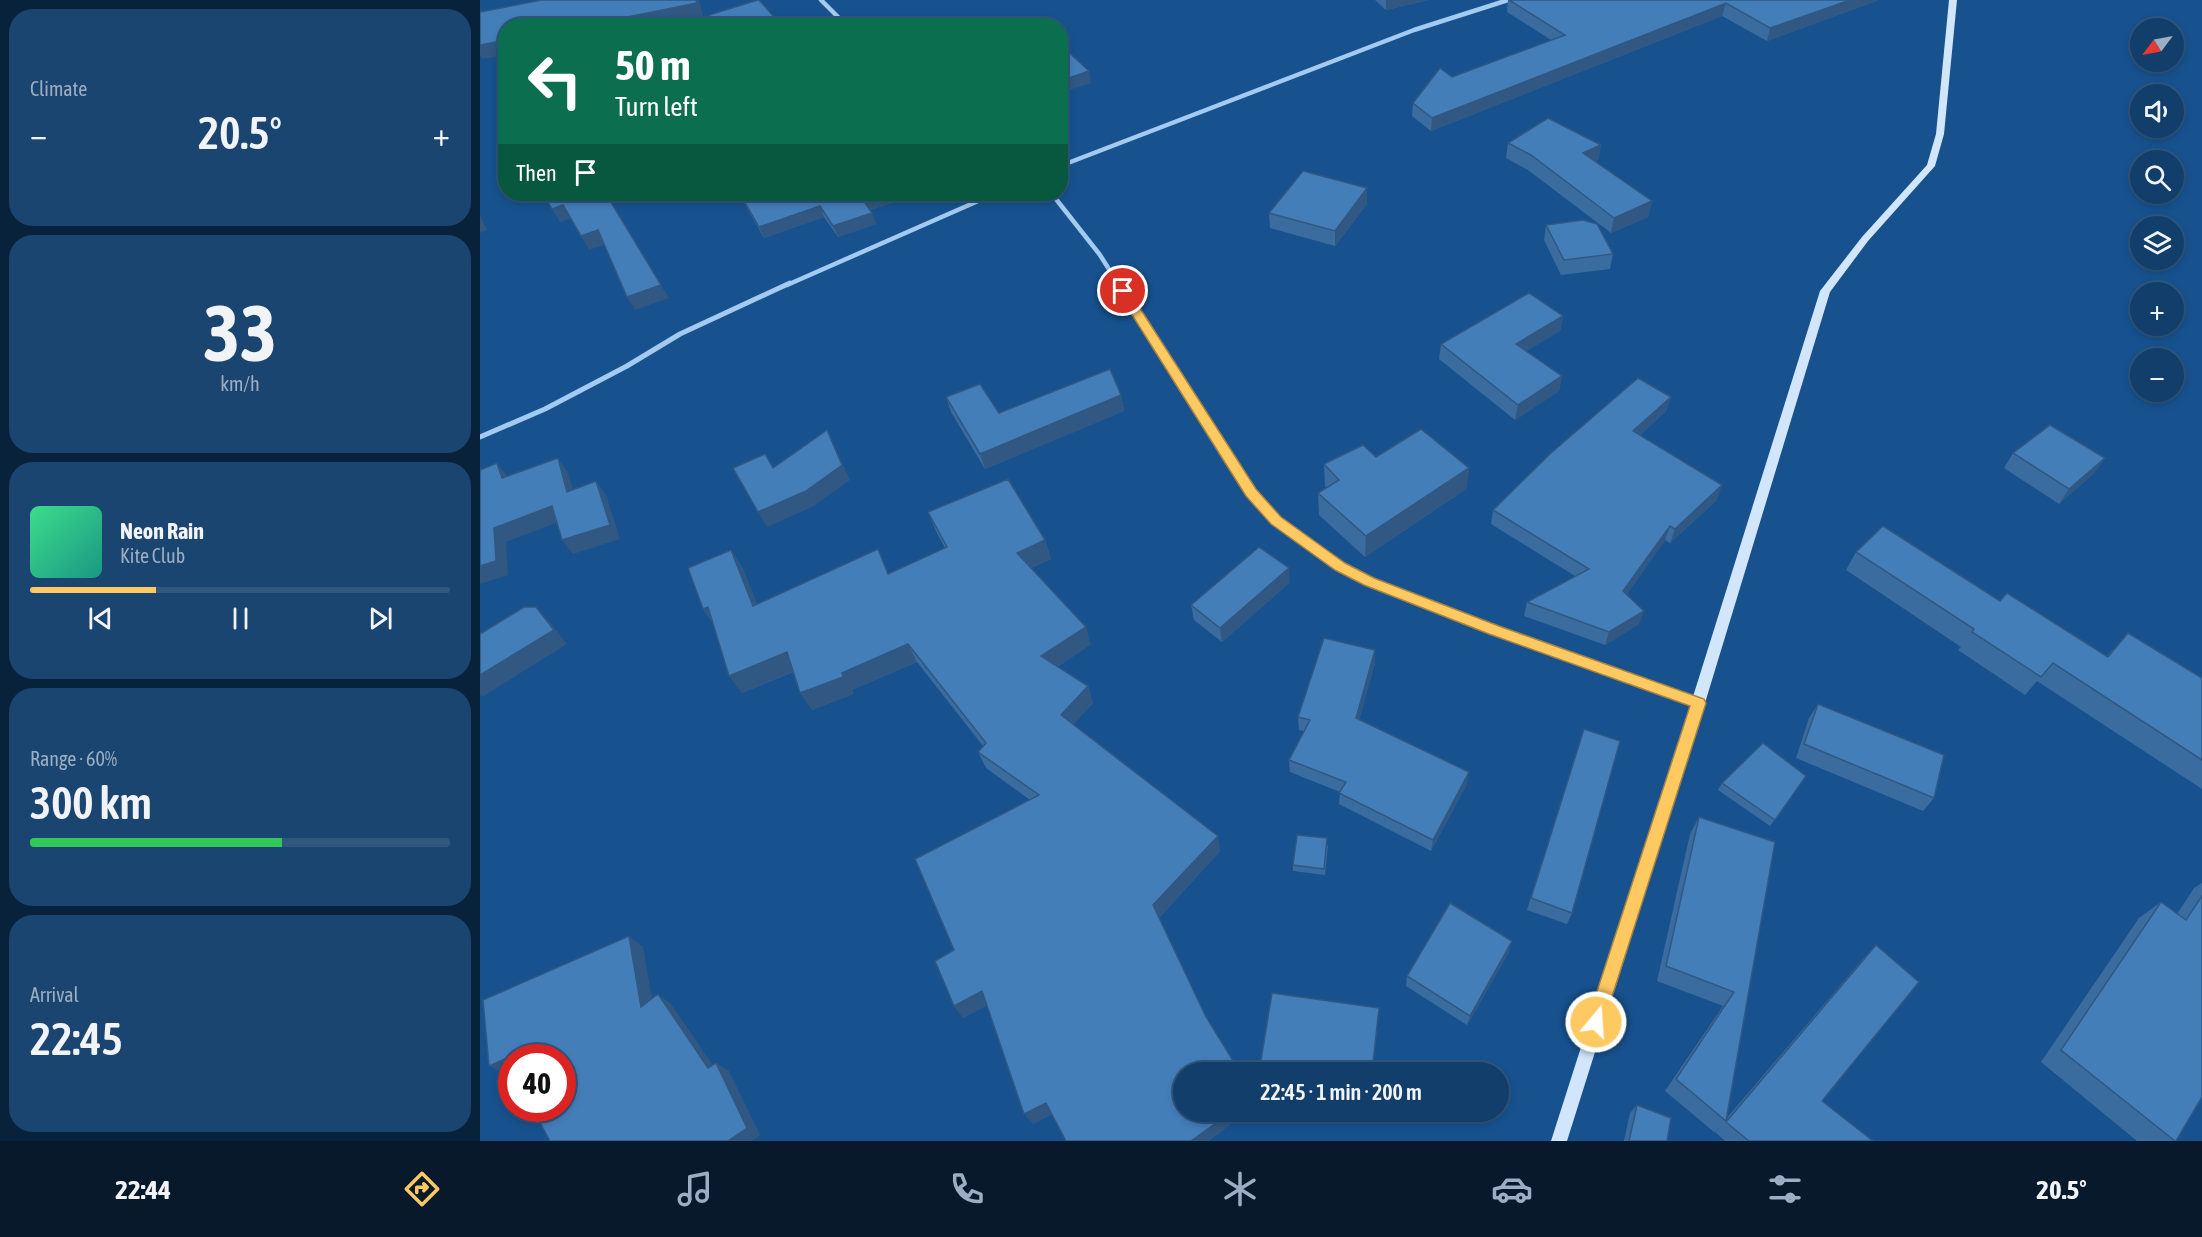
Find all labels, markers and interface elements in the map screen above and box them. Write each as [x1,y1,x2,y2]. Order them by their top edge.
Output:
north arrow [2130,18,2184,72]
map controls [2130,18,2184,402]
text: 50 m [615,41,690,89]
icon: left [516,42,594,120]
text: Climate [30,77,87,100]
button: sound [2130,84,2184,138]
text: Turn left [615,91,698,122]
text: 20.5° [198,107,282,159]
text: − [30,115,47,153]
text: + [433,115,450,153]
button: search [2130,150,2184,204]
icon: arrive [569,156,602,189]
text: Then [516,160,557,186]
button: layers [2130,216,2184,270]
pin [1097,265,1148,316]
icon: arrive [1106,274,1139,307]
button: + [2130,282,2184,336]
text: 33 [203,288,277,378]
button: − [2130,348,2184,402]
text: km/h [220,372,260,395]
text: Neon Rain [120,518,204,544]
text: Kite Club [120,544,185,567]
icon: previous [84,602,117,635]
icon: pause [224,602,257,635]
icon: next [364,602,397,635]
text: Range · 60% [30,747,117,770]
text: 300 km [30,777,152,829]
text: Arrival [30,983,79,1006]
position arrow [1564,990,1628,1054]
text: 22:45 [30,1013,123,1065]
speed limit sign: 40 [498,1044,576,1122]
text: 22:45 · 1 min · 200 m [1260,1079,1422,1105]
icon: directions [401,1168,443,1210]
icon: music [674,1168,716,1210]
icon: phone [946,1168,988,1210]
icon: climate [1219,1168,1261,1210]
icon: car [1491,1168,1533,1210]
icon: filters [1764,1168,1806,1210]
text: 22:44 [115,1174,171,1205]
text: 20.5° [2036,1174,2087,1205]

